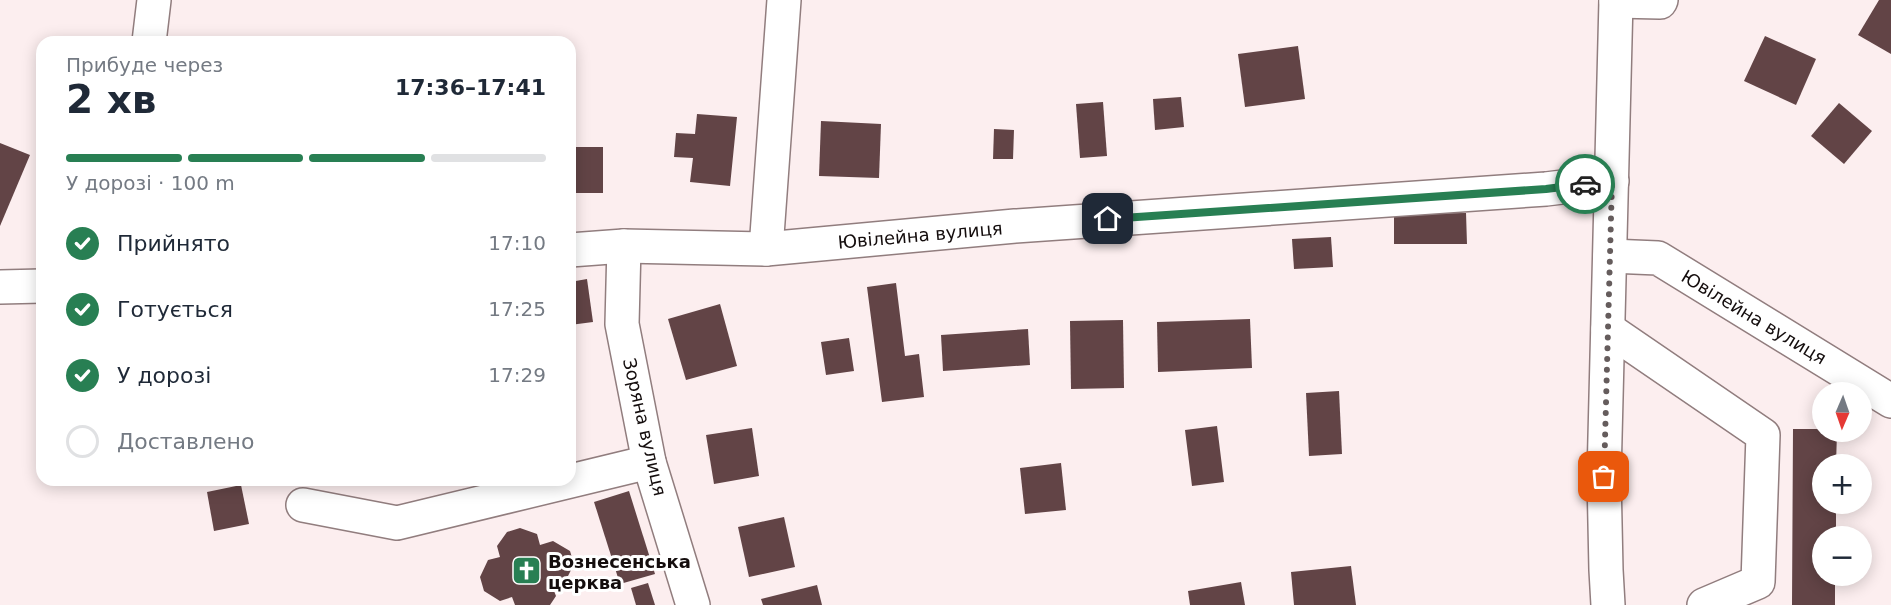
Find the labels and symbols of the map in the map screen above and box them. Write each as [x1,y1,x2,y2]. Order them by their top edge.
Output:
courier [1555,154,1615,214]
pin [1082,193,1133,244]
street label: Ювілейна вулиця [837,217,1003,253]
street label: Ювілейна вулиця [1678,265,1830,369]
street label: Зоряна вулиця [619,356,671,498]
north arrow [1812,382,1872,442]
pin [1578,451,1629,502]
place label: Вознесенська церква [548,551,691,593]
church icon: Вознесенська церква [511,555,543,587]

